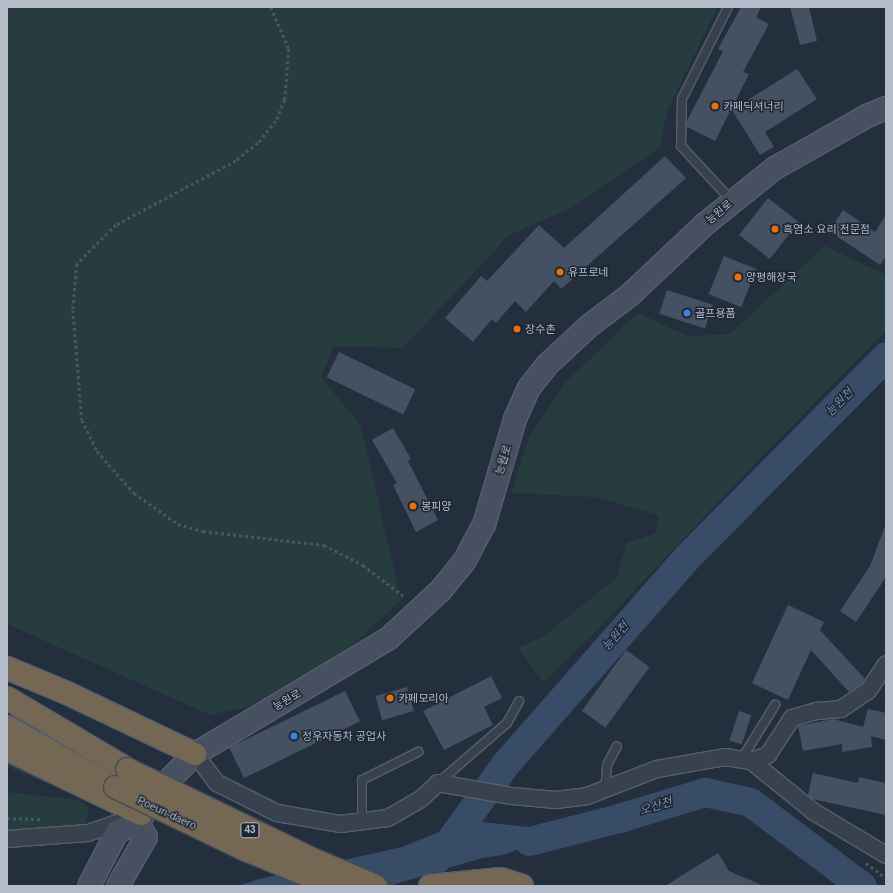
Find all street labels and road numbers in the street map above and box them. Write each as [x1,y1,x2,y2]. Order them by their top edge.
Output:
street label: 능원로 [703,197,735,227]
street label: 능원로 [492,444,514,476]
street label: 능원로 [271,687,303,713]
street label: Poeun-daero [135,794,199,832]
road number: 43 [240,822,260,838]

